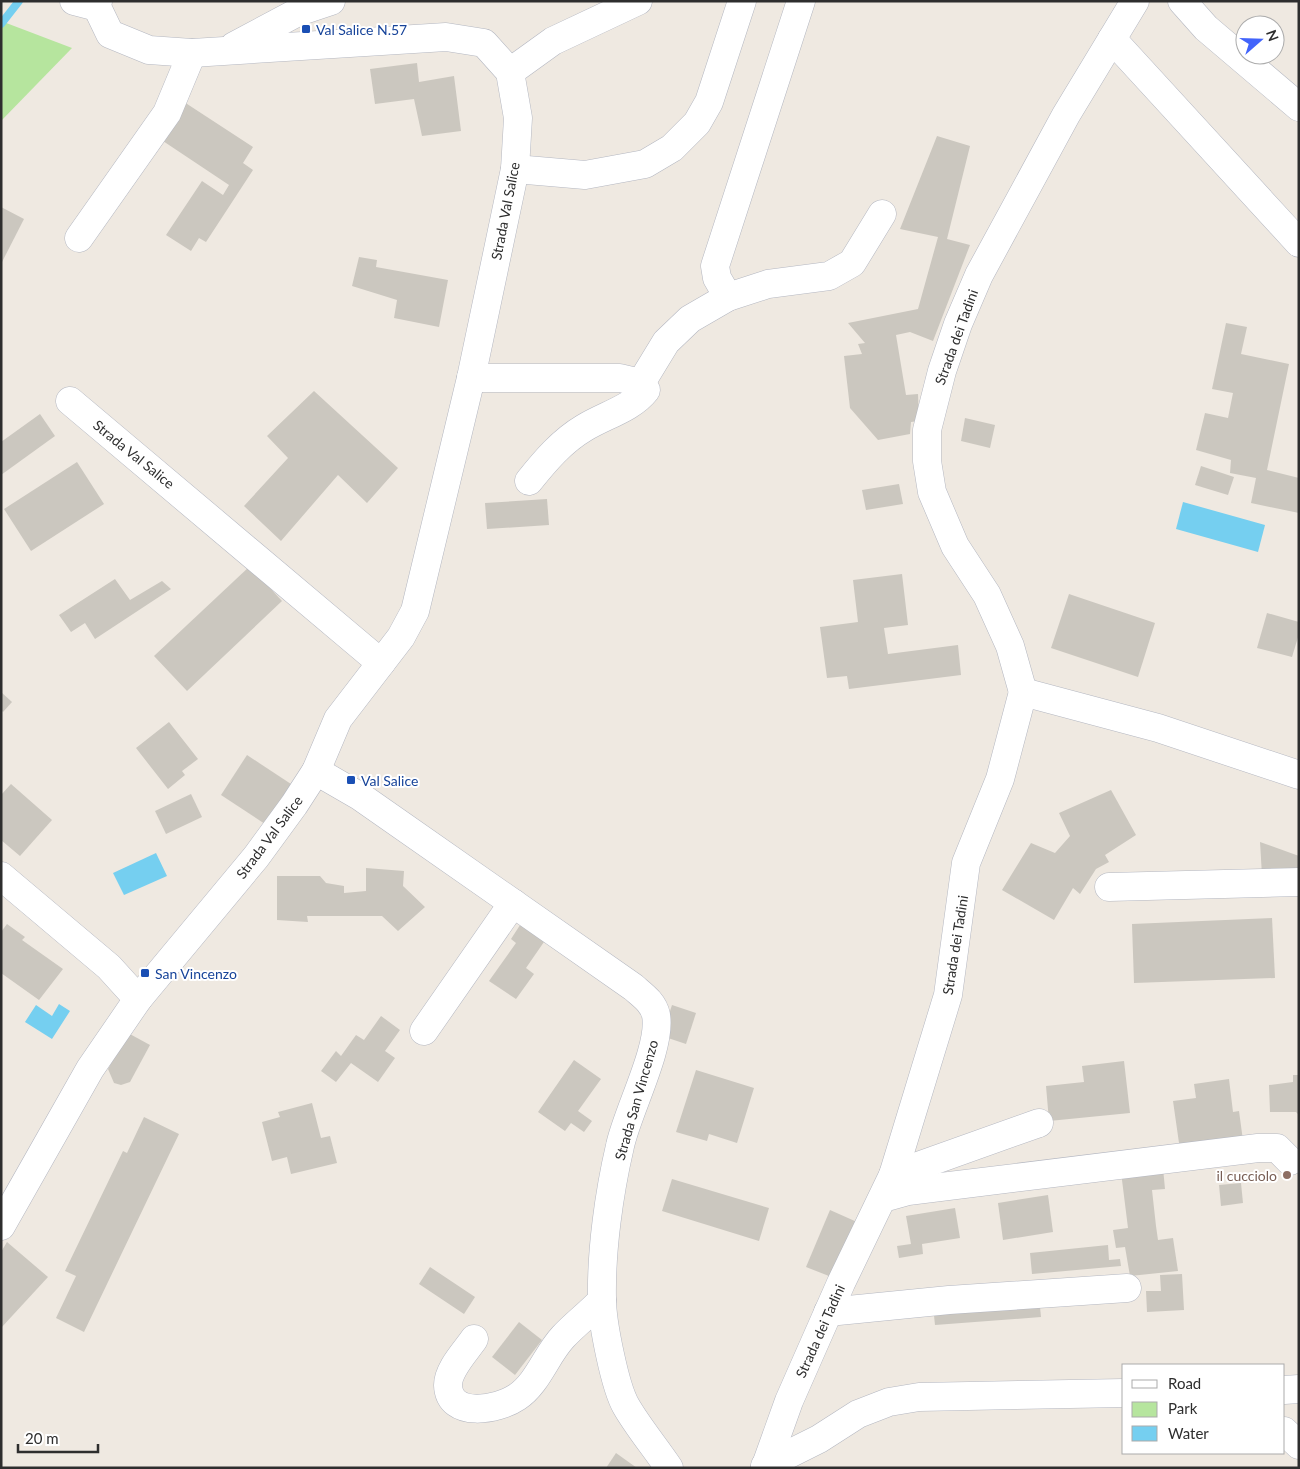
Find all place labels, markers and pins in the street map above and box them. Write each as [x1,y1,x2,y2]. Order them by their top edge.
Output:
place label: Val Salice N.57 [316,21,407,38]
marker: Val Salice N.57 [300,23,312,35]
place label: Val Salice [361,772,418,789]
marker: Val Salice [345,774,357,786]
place label: San Vincenzo [155,965,237,982]
marker: San Vincenzo [139,967,151,979]
place label: il cucciolo [1216,1167,1277,1184]
marker: il cucciolo [1281,1169,1293,1181]

